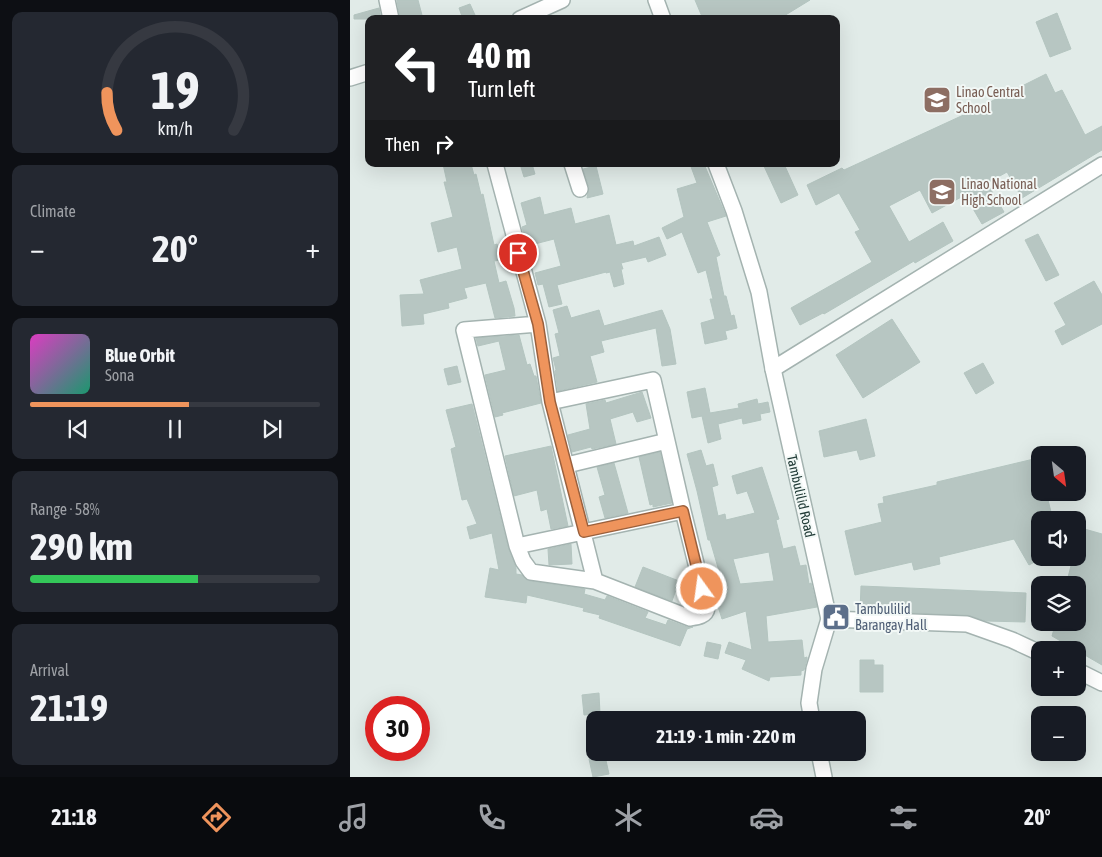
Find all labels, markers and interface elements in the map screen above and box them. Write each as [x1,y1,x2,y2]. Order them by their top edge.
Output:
icon: left [385,35,450,100]
text: 40 m [468,35,531,75]
text: 19 [151,60,199,120]
text: Turn left [468,76,535,102]
place label: Linao Central School [956,84,1024,116]
school or university icon: Linao Central School [922,85,952,115]
text: km/h [157,118,193,139]
icon: right [430,130,458,158]
text: Then [385,133,420,155]
place label: Linao National High School [961,176,1037,208]
school or university icon: Linao National High School [927,177,957,207]
text: Climate [30,202,76,220]
text: 20° [152,227,198,270]
text: − [30,232,45,264]
text: + [305,232,320,264]
pin [497,232,539,274]
icon: arrive [504,239,532,267]
text: Blue Orbit [105,344,175,366]
text: Sona [105,366,134,384]
icon: previous [64,415,92,443]
icon: pause [161,415,189,443]
icon: next [258,415,286,443]
north arrow [1031,446,1086,501]
map controls [1031,446,1086,761]
street label: Tambulilid Road [784,453,818,539]
text: Range · 58% [30,500,100,518]
button: sound [1031,511,1086,566]
text: 290 km [30,525,133,568]
position arrow [675,562,727,614]
button: layers [1031,576,1086,631]
place label: Tambulilid Barangay Hall [855,601,928,633]
public building icon: Tambulilid Barangay Hall [821,602,851,632]
button: + [1031,641,1086,696]
text: Arrival [30,661,69,679]
text: 21:19 [30,686,108,729]
speed limit sign: 30 [365,696,430,761]
button: − [1031,706,1086,761]
text: 21:19 · 1 min · 220 m [656,725,796,747]
icon: directions [199,800,234,835]
icon: music [336,800,371,835]
icon: phone [474,800,509,835]
icon: climate [611,800,646,835]
icon: car [749,800,784,835]
icon: filters [886,800,921,835]
text: 21:18 [51,804,97,830]
text: 20° [1024,804,1051,830]

